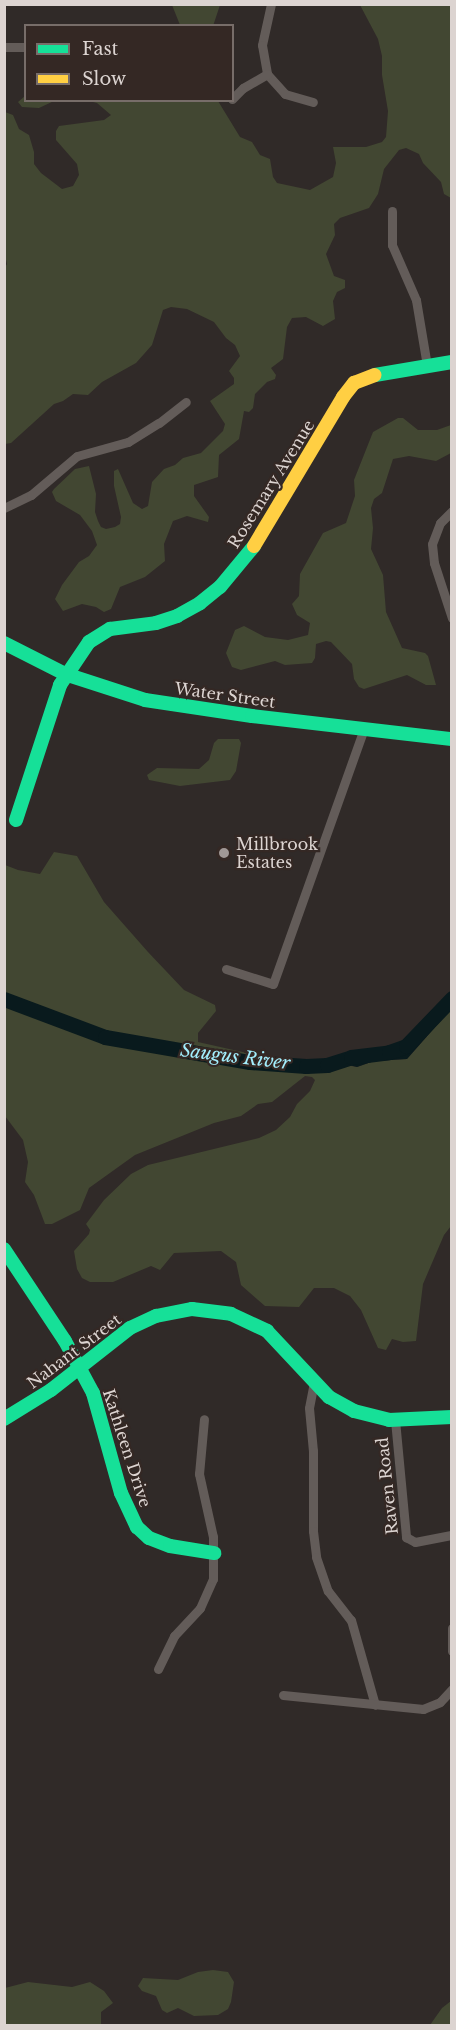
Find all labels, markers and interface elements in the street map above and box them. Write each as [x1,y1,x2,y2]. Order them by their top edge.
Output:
legend [24,24,234,102]
text: Fast [82,38,118,60]
text: Slow [82,68,126,90]
street label: Rosemary Avenue [223,416,319,552]
street label: Water Street [173,678,277,712]
place label: Millbrook Estates [236,834,318,872]
marker: Millbrook Estates [217,846,231,860]
water label: Saugus River [179,1040,291,1074]
street label: Nahant Street [23,1310,125,1392]
street label: Kathleen Drive [99,1386,155,1510]
street label: Raven Road [372,1436,402,1536]

